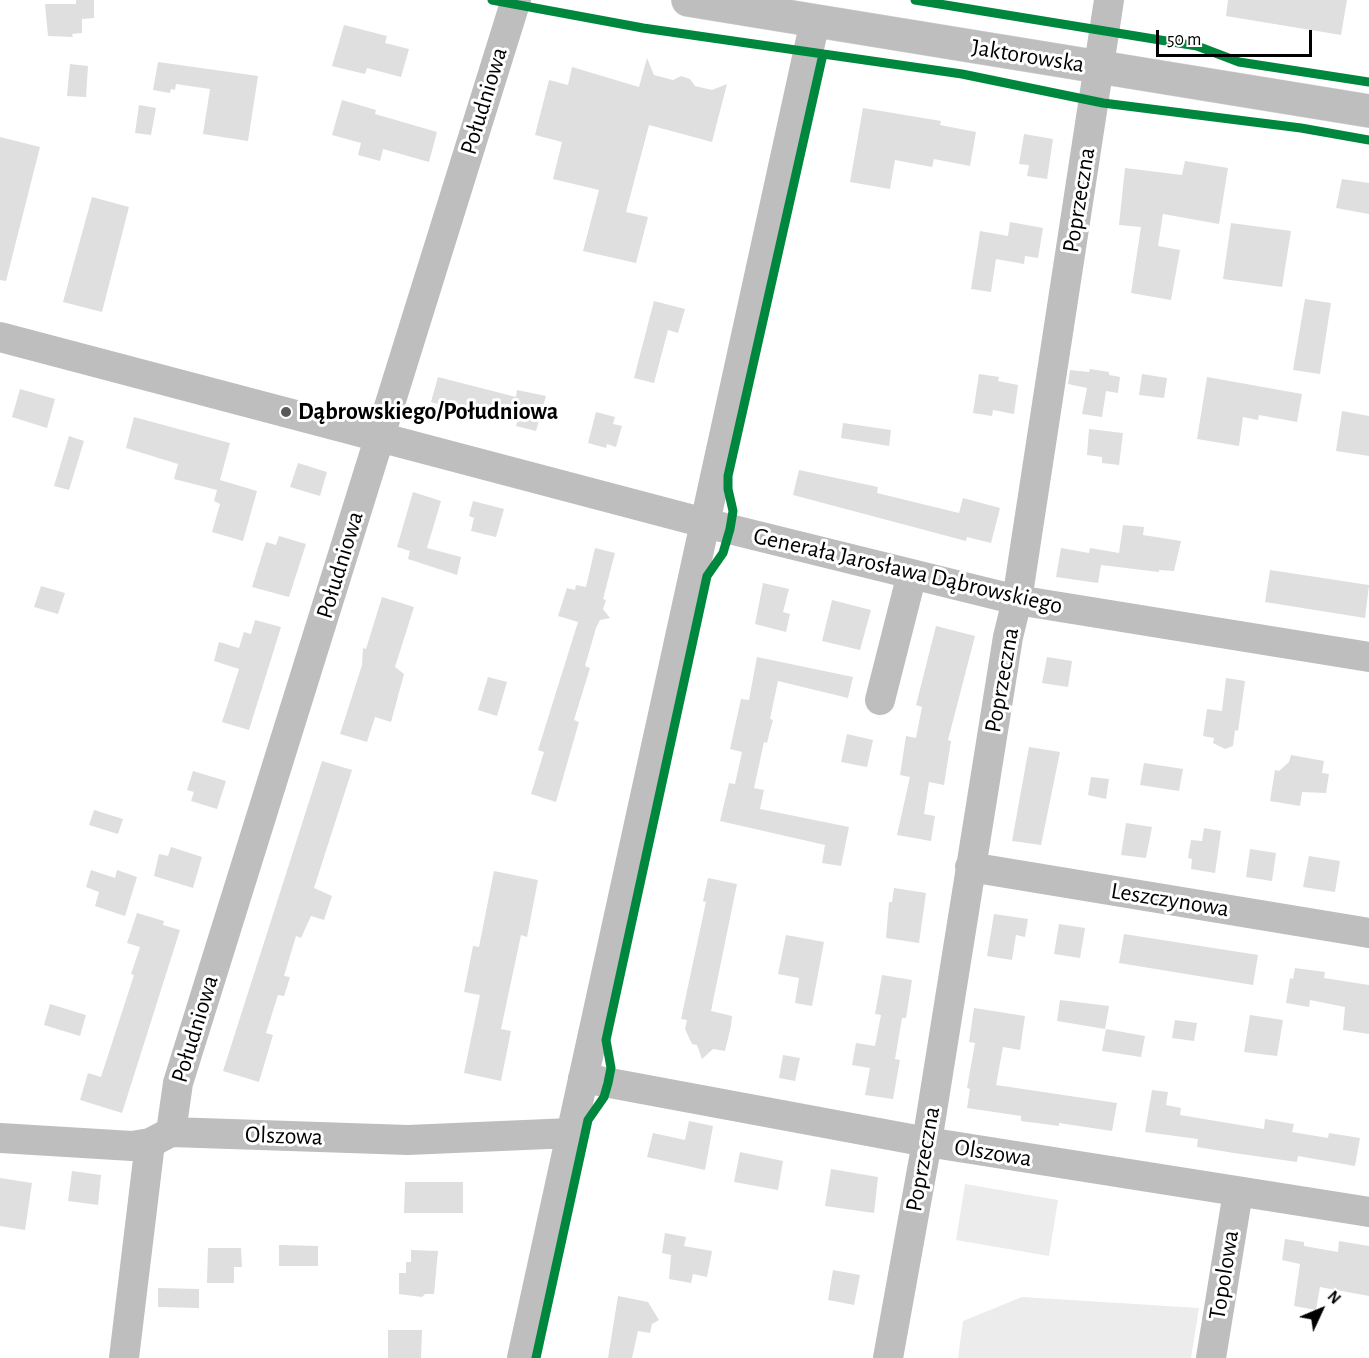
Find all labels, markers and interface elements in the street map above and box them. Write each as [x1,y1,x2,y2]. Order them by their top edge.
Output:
scale bar [1159,18,1315,56]
text: 50 m [1167,31,1201,49]
street label: Jaktorowska [970,33,1086,79]
street label: Południowa [454,44,514,158]
street label: Poprzeczna [1056,145,1102,255]
place label: Dąbrowskiego/Południowa [298,398,558,426]
marker: Dąbrowskiego/Południowa [279,405,293,419]
street label: Południowa [310,508,370,622]
street label: Generała Jarosława Dąbrowskiego [751,521,1065,621]
street label: Poprzeczna [979,625,1025,735]
street label: Leszczynowa [1109,876,1231,924]
street label: Południowa [165,972,225,1086]
street label: Poprzeczna [900,1104,946,1214]
street label: Olszowa [245,1120,323,1152]
street label: Olszowa [952,1133,1034,1173]
street label: Topolowa [1203,1228,1245,1322]
north arrow [1291,1280,1351,1340]
text: N [1324,1288,1344,1307]

